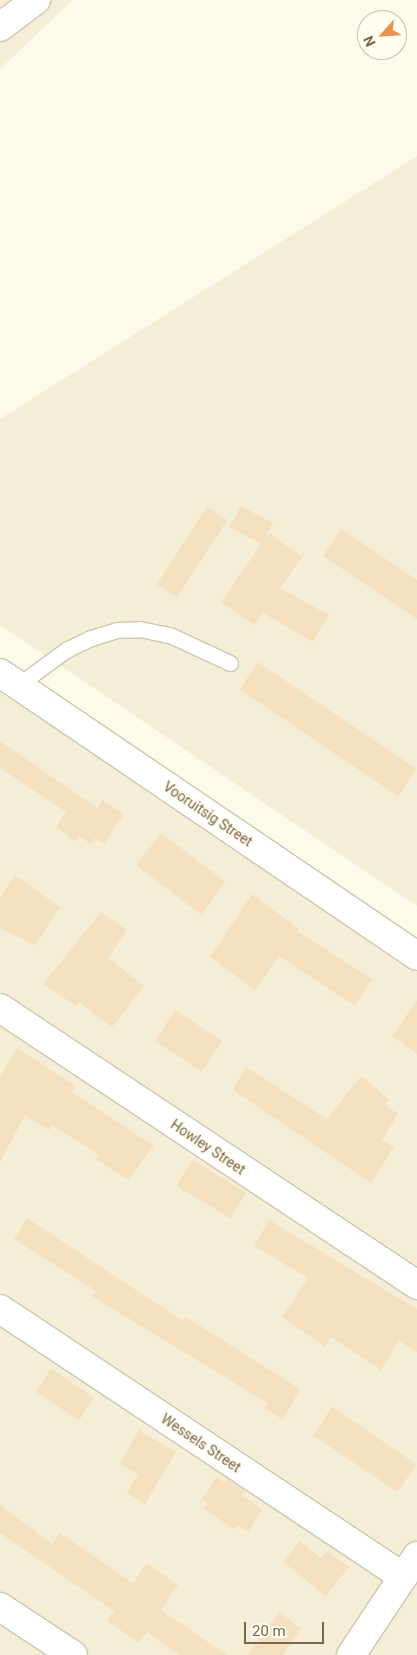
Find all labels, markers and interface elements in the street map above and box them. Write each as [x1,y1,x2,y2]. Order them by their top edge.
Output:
north arrow [357,10,407,60]
text: N [360,33,379,49]
street label: Vooruitsig Street [160,778,256,850]
street label: Howley Street [168,1116,248,1178]
street label: Wessels Street [158,1410,244,1476]
scale bar [247,1612,327,1644]
text: 20 m [252,1622,286,1640]

